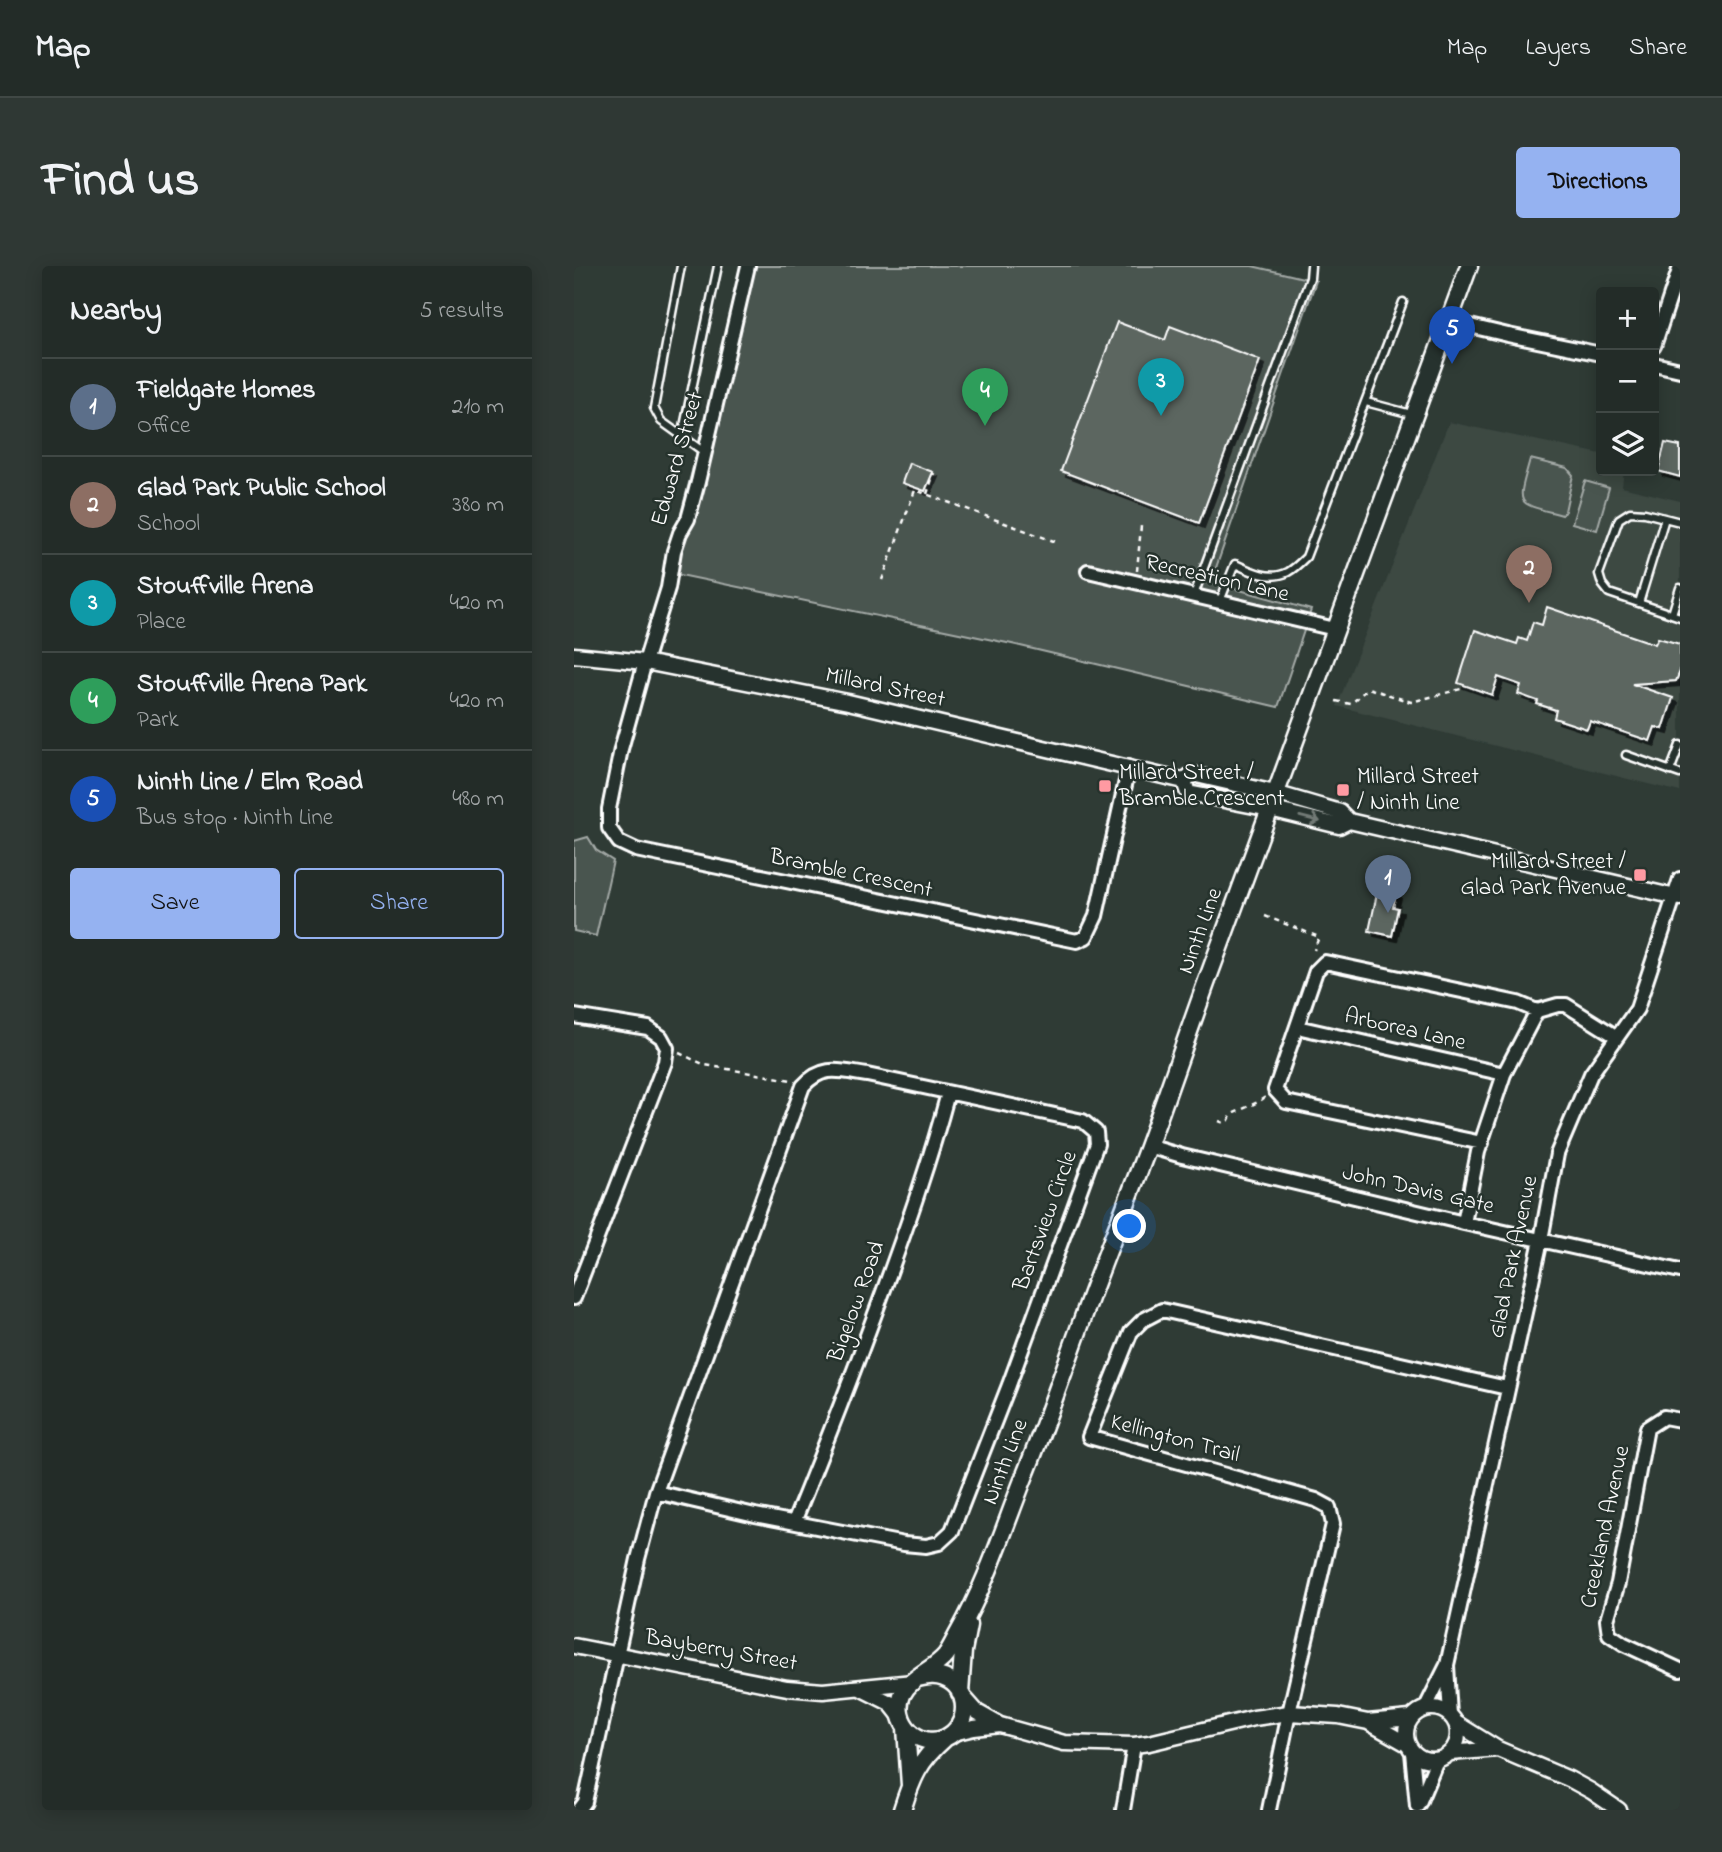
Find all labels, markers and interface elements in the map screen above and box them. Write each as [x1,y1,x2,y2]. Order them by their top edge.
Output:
text: Map [35,24,91,72]
text: Map [1447,31,1487,66]
text: Layers [1525,31,1591,66]
text: Share [1629,31,1687,66]
text: Find us [42,146,199,218]
button: Directions [1516,147,1680,218]
map controls [1596,287,1659,476]
button: + [1596,287,1659,350]
text: Nearby [70,290,162,334]
text: 5 results [420,295,504,328]
pin: 5 [1429,306,1475,364]
button: − [1596,350,1659,413]
pin: 3 [1138,358,1184,416]
pin: 4 [962,368,1008,426]
text: Fieldgate Homes [137,372,315,410]
street label: Edward Street [643,388,713,530]
text: 1 [89,391,97,424]
text: 210 m [452,391,504,424]
text: Office [137,410,190,443]
button: layers [1596,413,1659,476]
text: Glad Park Public School [137,470,386,508]
text: 2 [87,489,99,522]
text: 380 m [452,489,504,522]
text: School [137,508,200,541]
pin: 2 [1506,545,1552,603]
street label: Recreation Lane [1142,546,1293,612]
text: Stouffville Arena [137,568,314,606]
text: 3 [88,587,98,620]
text: 420 m [450,587,504,620]
text: Place [137,606,186,639]
street label: Millard Street [822,659,948,717]
text: Stouffville Arena Park [137,666,367,704]
text: 4 [88,685,98,718]
text: 420 m [450,685,504,718]
text: Park [137,704,179,737]
place label: Millard Street / Bramble Crescent [1118,757,1285,816]
place label: Millard Street / Ninth Line [1357,761,1479,820]
text: Ninth Line / Elm Road [137,764,363,802]
marker: Millard Street / Bramble Crescent [1097,778,1113,794]
marker: Millard Street / Ninth Line [1335,782,1351,798]
text: 5 [86,783,100,816]
text: 480 m [452,783,504,816]
text: Bus stop · Ninth Line [137,802,333,835]
one-way arrow [1298,813,1321,826]
street label: Bramble Crescent [766,840,936,907]
place label: Millard Street / Glad Park Avenue [1461,846,1627,905]
pin: 1 [1365,855,1411,913]
marker: Millard Street / Glad Park Avenue [1632,867,1648,883]
button: Save [70,868,280,939]
button: Share [294,868,504,939]
street label: Ninth Line [1170,883,1232,979]
street label: Arborea Lane [1341,1000,1470,1060]
street label: Bartsview Circle [1005,1146,1087,1297]
street label: John Davis Gate [1339,1156,1498,1224]
street label: Glad Park Avenue [1481,1172,1547,1341]
your location [1112,1209,1146,1243]
street label: Bigelow Road [819,1237,895,1369]
street label: Kellington Trail [1106,1406,1243,1473]
street label: Ninth Line [975,1414,1038,1510]
street label: Creekland Avenue [1573,1442,1639,1611]
street label: Bayberry Street [641,1621,800,1683]

